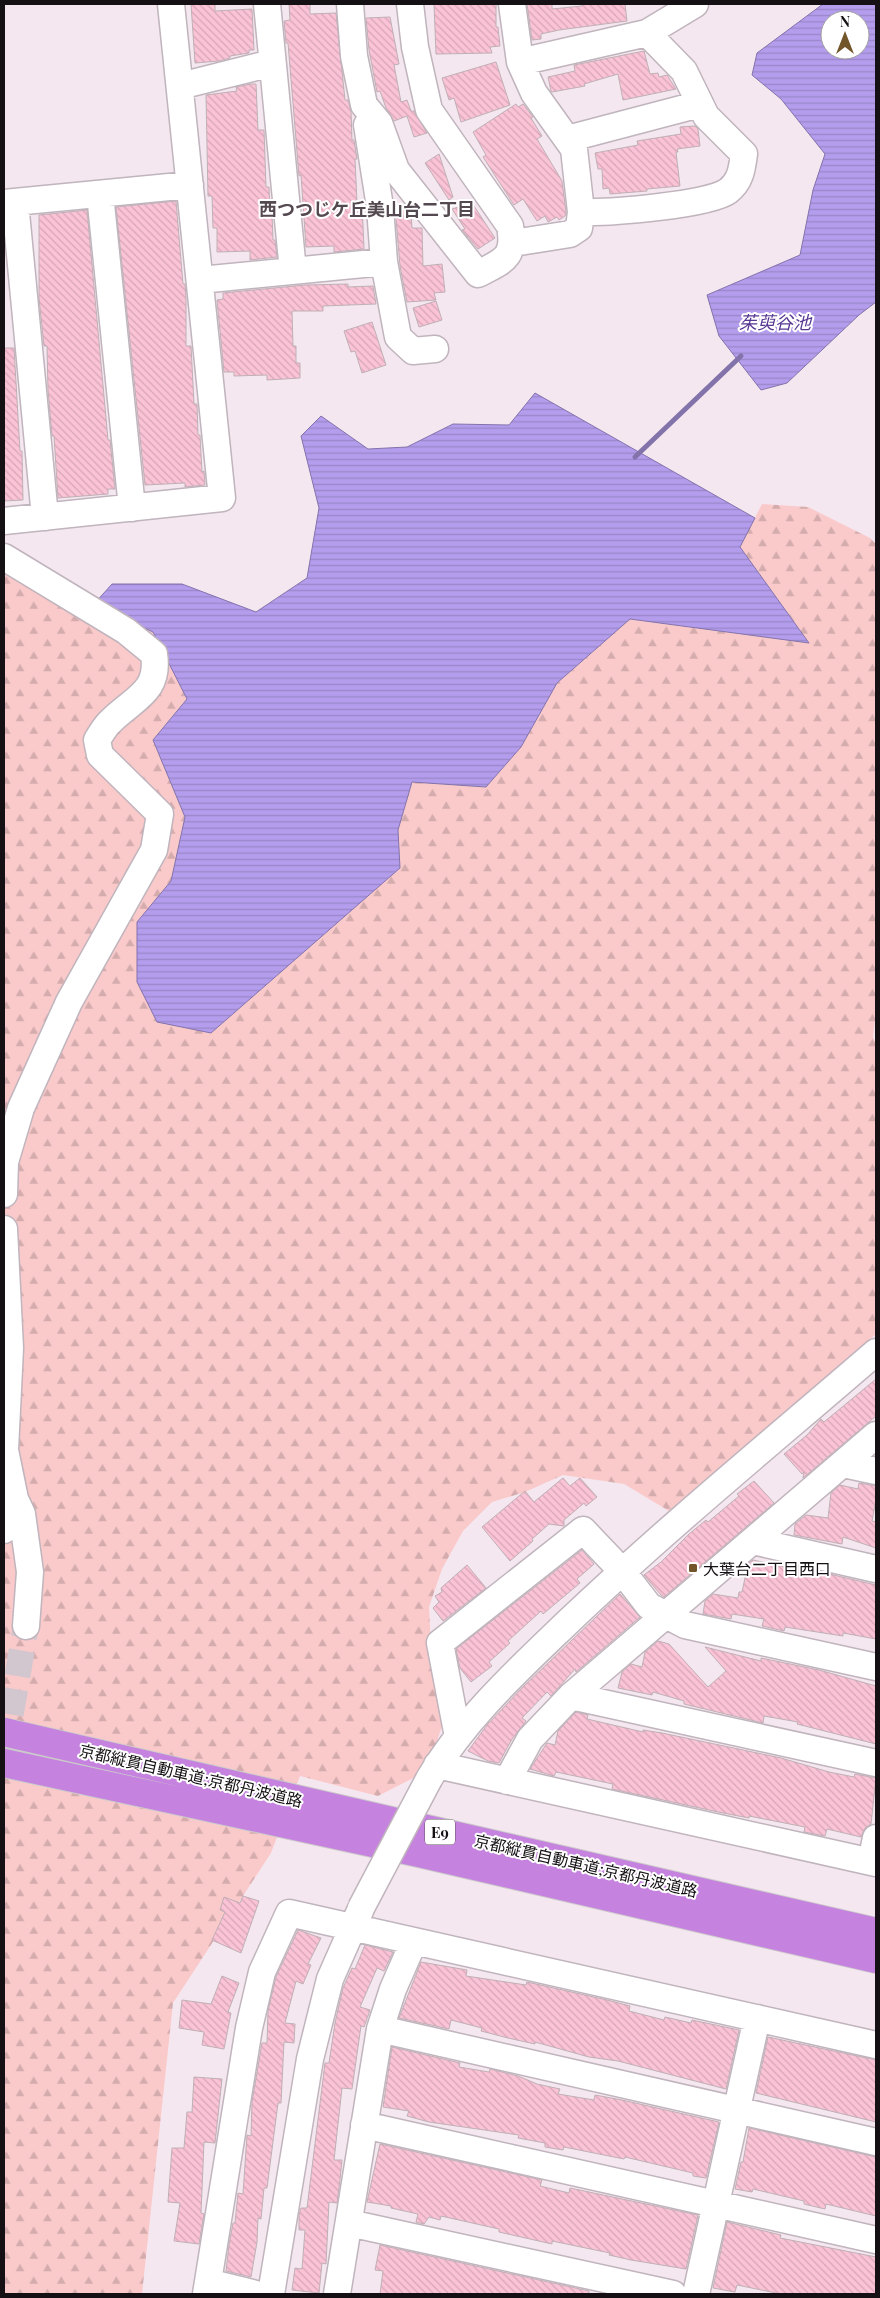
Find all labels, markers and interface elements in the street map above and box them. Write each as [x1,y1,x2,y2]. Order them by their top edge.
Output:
north arrow [820,10,870,60]
text: N [840,12,850,31]
district label: 西つつじケ丘美山台二丁目 [259,197,475,221]
water label: 茱萸谷池 [739,310,813,334]
place label: 大葉台二丁目西口 [703,1558,831,1579]
marker: 大葉台二丁目西口 [687,1562,699,1574]
street label: 京都縦貫自動車道;京都丹波道路 [77,1739,305,1811]
road number: E9 [425,1820,455,1844]
street label: 京都縦貫自動車道;京都丹波道路 [472,1829,700,1901]

